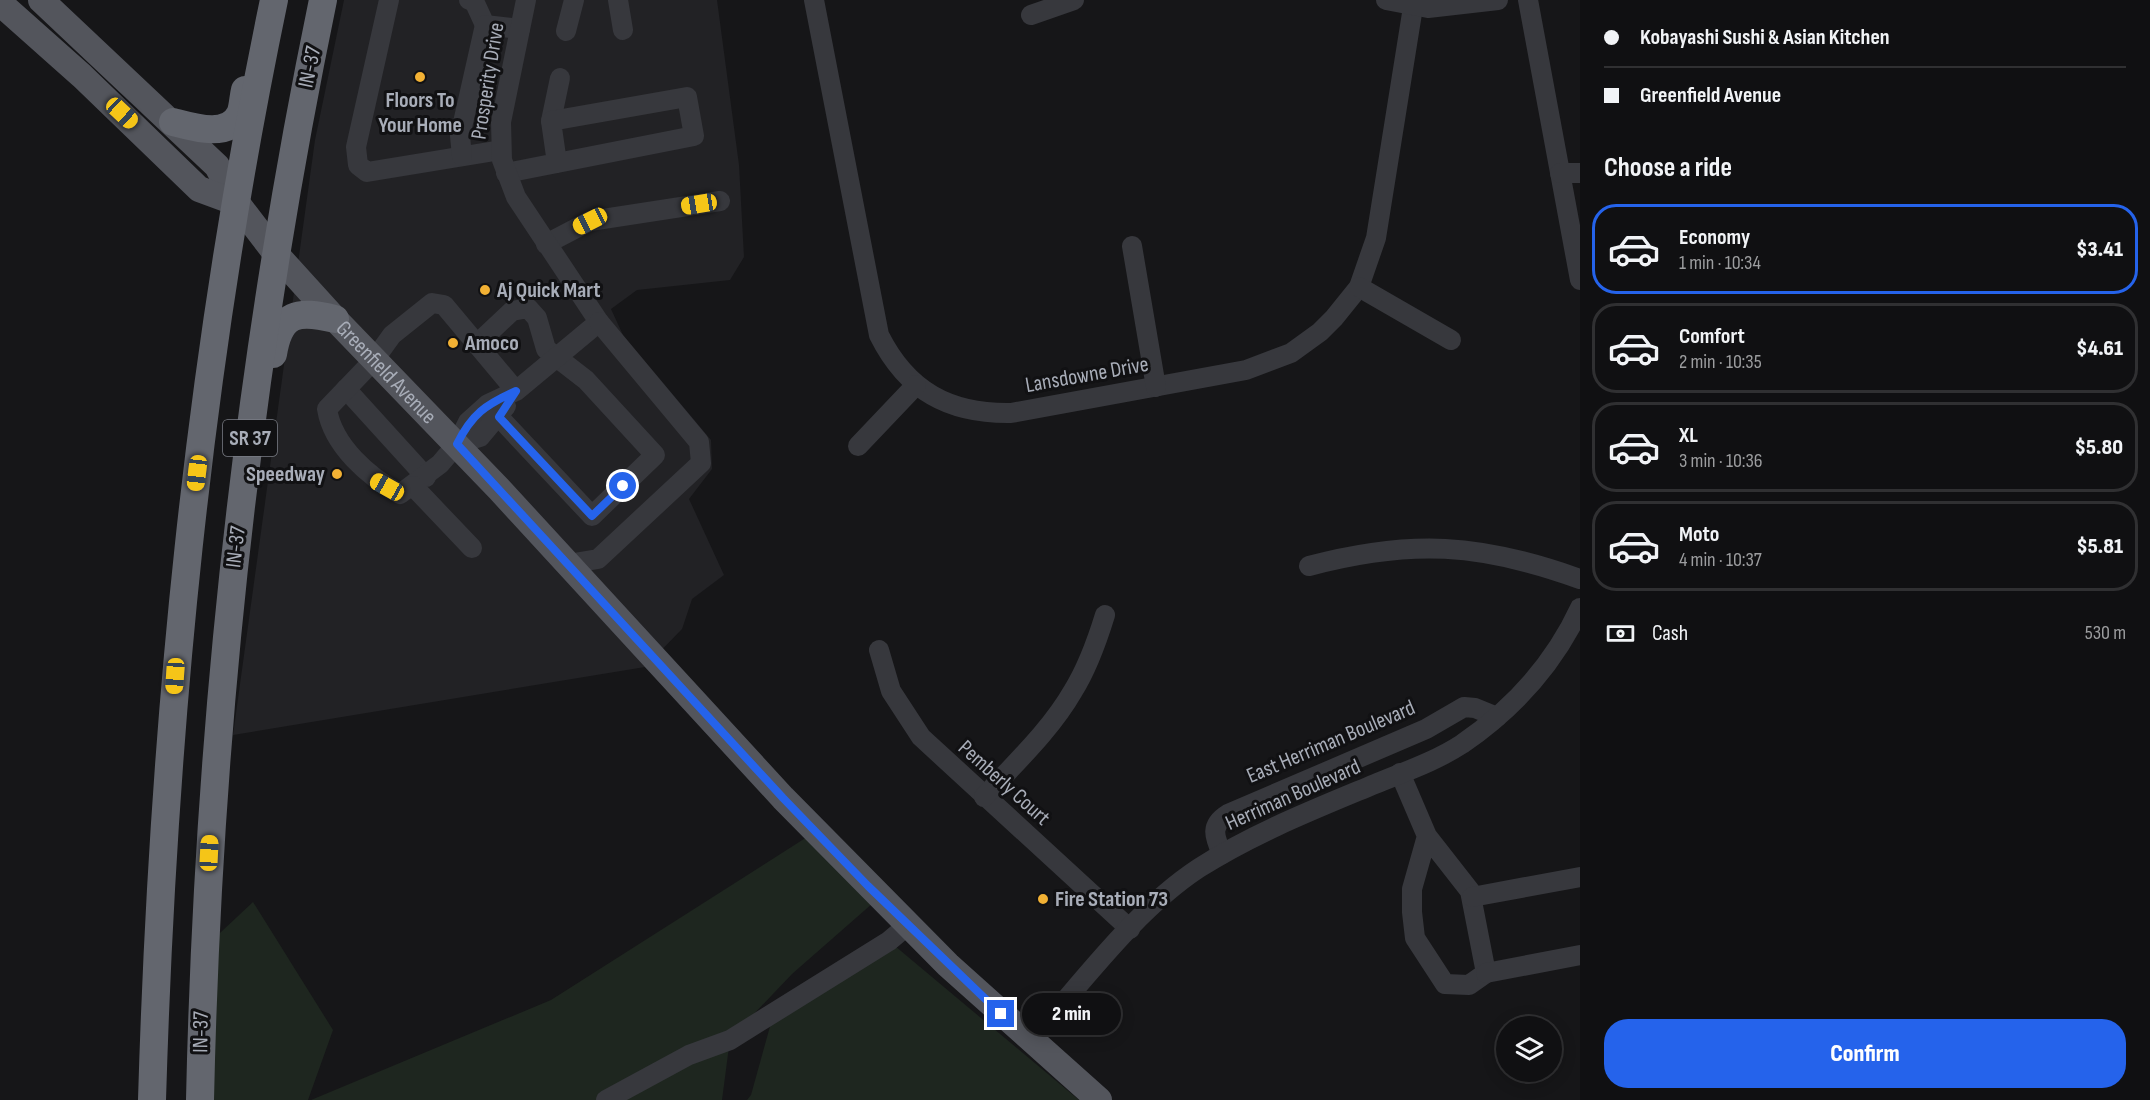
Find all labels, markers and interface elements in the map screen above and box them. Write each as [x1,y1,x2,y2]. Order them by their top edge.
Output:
street label: Prosperity Drive [465,21,511,141]
text: Kobayashi Sushi & Asian Kitchen [1640,24,1890,51]
street label: IN-37 [292,44,328,90]
marker: Floors To Your Home [413,70,427,84]
text: Greenfield Avenue [1640,82,1781,109]
place label: Floors To Your Home [378,87,462,139]
car [103,94,141,132]
text: Choose a ride [1604,152,1732,184]
car [680,192,718,216]
car [570,205,610,237]
icon: car [1607,222,1661,276]
text: Economy [1679,224,1750,251]
text: $3.41 [2076,236,2123,263]
text: 1 min · 10:34 [1679,251,1761,275]
place label: Aj Quick Mart [496,277,601,304]
marker: Aj Quick Mart [478,283,492,297]
street label: Greenfield Avenue [330,315,442,430]
icon: car [1607,321,1661,375]
text: Comfort [1679,323,1745,350]
place label: Amoco [464,330,519,357]
text: $4.61 [2076,335,2123,362]
marker: Amoco [446,336,460,350]
text: 2 min · 10:35 [1679,350,1762,374]
street label: Lansdowne Drive [1023,351,1151,399]
road number: SR 37 [223,420,277,456]
icon: car [1607,420,1661,474]
text: XL [1679,422,1698,449]
text: $5.80 [2075,434,2123,461]
text: 3 min · 10:36 [1679,449,1763,473]
car [186,454,208,492]
place label: Speedway [246,461,325,488]
marker: Speedway [330,467,344,481]
car [367,470,407,504]
route start [609,472,636,499]
icon: car [1607,519,1661,573]
text: Moto [1679,521,1719,548]
street label: IN-37 [220,524,252,569]
text: $5.81 [2077,533,2123,560]
text: 4 min · 10:37 [1679,548,1762,572]
icon: cash [1604,617,1637,650]
text: Cash [1652,620,1688,647]
text: 530 m [2085,621,2126,645]
car [165,657,185,695]
street label: East Herriman Boulevard [1243,694,1419,790]
street label: Pemberly Court [952,735,1056,832]
street label: Herriman Boulevard [1221,753,1365,837]
car [199,835,219,871]
place label: Fire Station 73 [1055,886,1168,913]
marker: Fire Station 73 [1036,892,1050,906]
callout: 2 min [1022,993,1121,1035]
route end [987,1000,1014,1027]
text: 2 min [1052,1002,1091,1026]
street label: IN-37 [187,1011,215,1053]
map controls [1496,1016,1562,1082]
button: layers [1496,1016,1562,1082]
button: Confirm [1604,1019,2126,1088]

